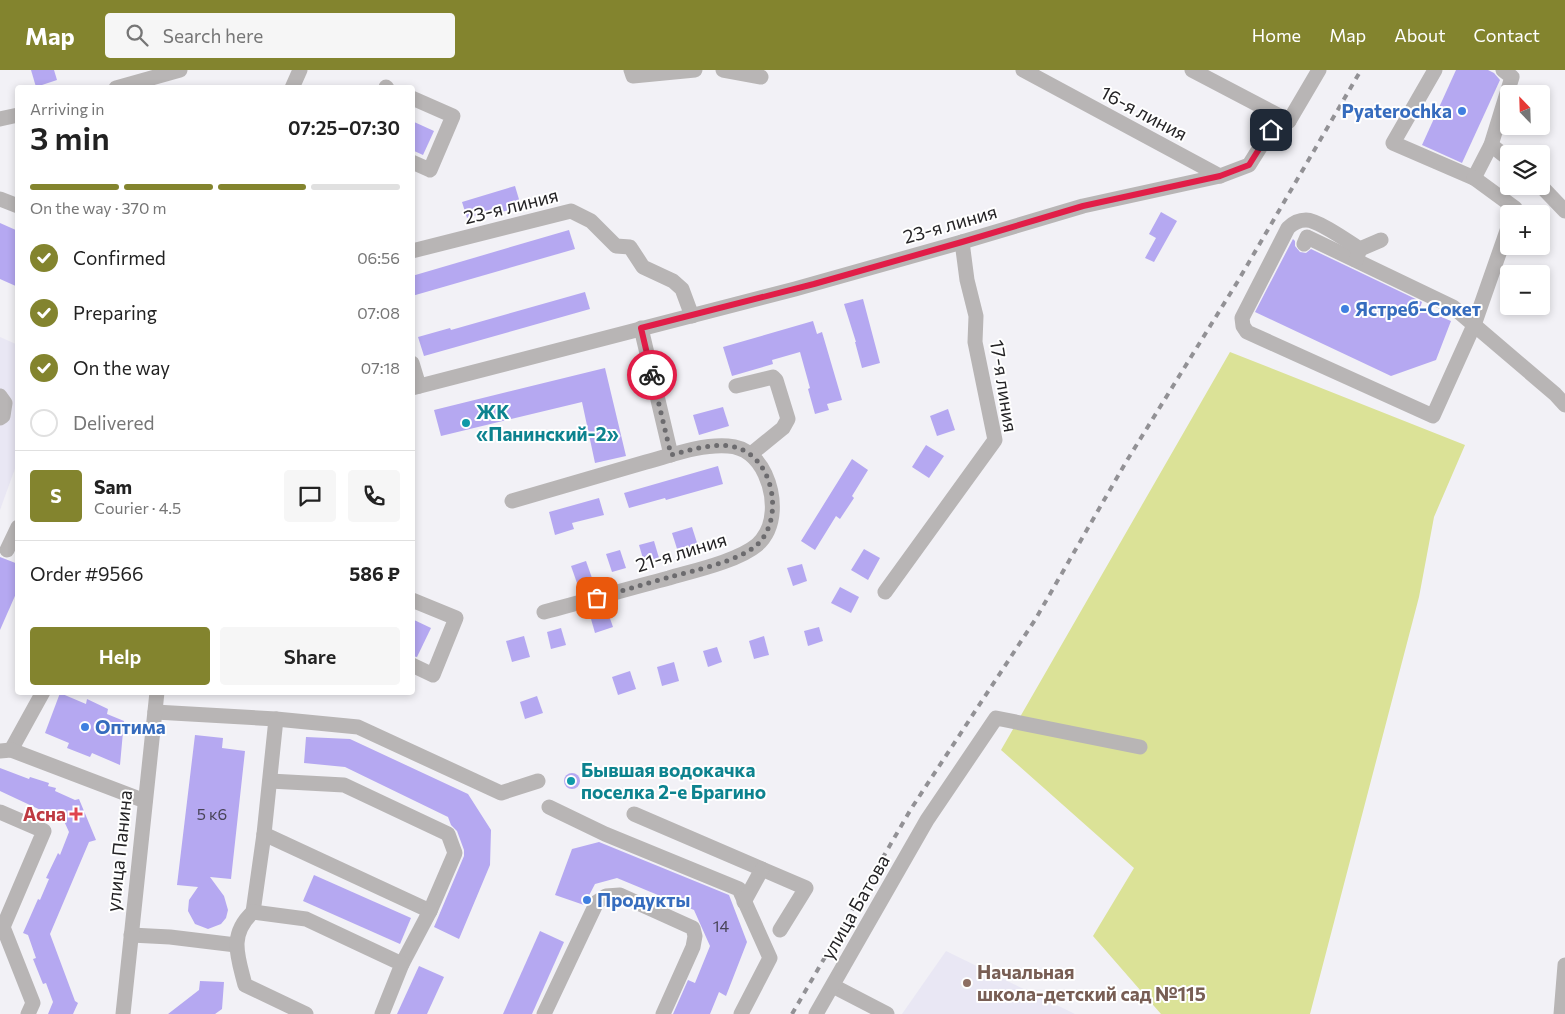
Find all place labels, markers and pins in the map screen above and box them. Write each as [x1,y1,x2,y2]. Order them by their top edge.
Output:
place label: Pyaterochka [1341,99,1452,122]
marker: Pyaterochka [1456,105,1468,117]
pin [1250,109,1292,151]
place label: Ястреб-Сокет [1355,297,1481,320]
marker: Ястреб-Сокет [1339,303,1351,315]
place label: ЖК «Панинский-2» [476,400,619,445]
marker: ЖК «Панинский-2» [460,417,472,429]
pin [576,577,618,619]
place label: Оптима [95,715,166,738]
marker: Оптима [79,721,91,733]
place label: Бывшая водокачка поселка 2-е Брагино [581,758,766,803]
marker: Бывшая водокачка поселка 2-е Брагино [565,775,577,787]
place label: Асна [23,802,66,825]
marker: Асна [70,808,82,820]
place label: Продукты [597,888,690,911]
marker: Продукты [581,894,593,906]
place label: Начальная школа-детский сад №115 [977,960,1206,1005]
marker: Начальная школа-детский сад №115 [961,977,973,989]

